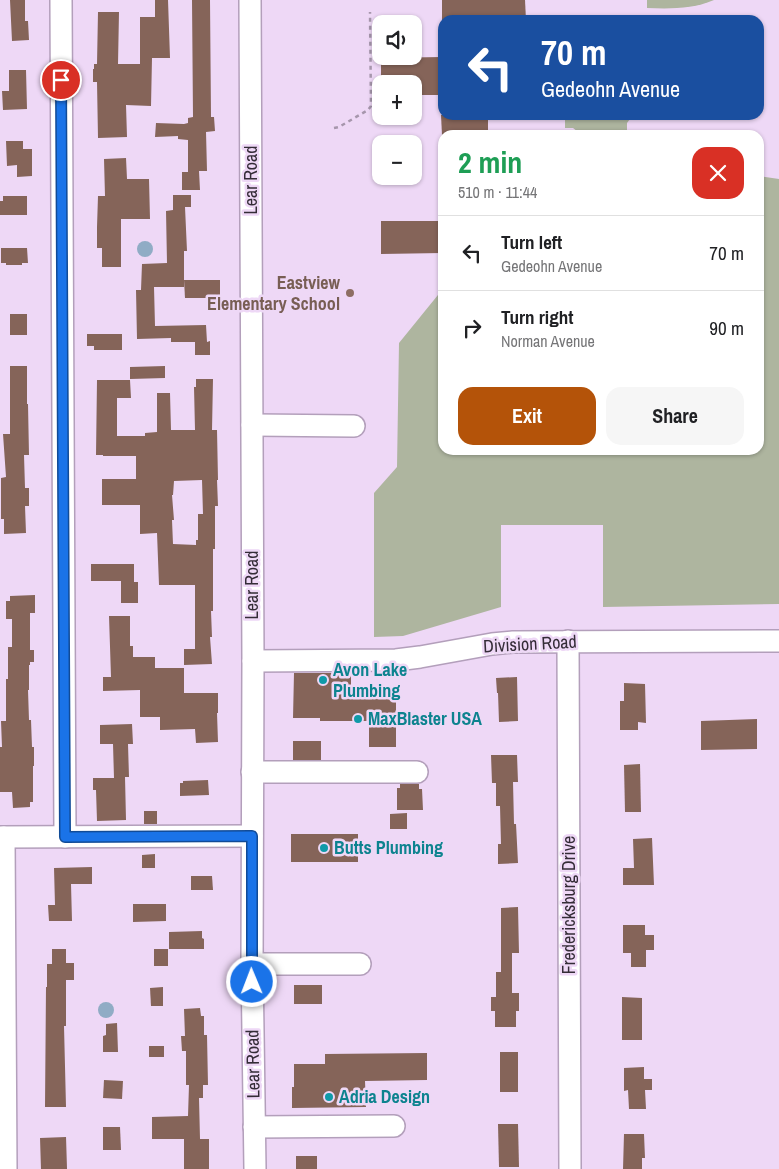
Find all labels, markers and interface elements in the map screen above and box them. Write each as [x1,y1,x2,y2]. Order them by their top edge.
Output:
map controls [372,15,422,185]
button: sound [372,15,422,65]
text: 70 m [541,29,606,76]
icon: left [458,35,523,100]
pin [40,59,82,101]
icon: arrive [47,66,75,94]
text: Gedeohn Avenue [541,74,680,104]
button: + [372,75,422,125]
button: − [372,135,422,185]
text: 2 min [458,142,522,182]
street label: Lear Road [238,146,263,214]
button: close [692,147,744,199]
text: 510 m · 11:44 [458,181,537,203]
text: Turn left [501,229,562,255]
icon: left [458,239,486,267]
text: 70 m [709,240,744,266]
text: Gedeohn Avenue [501,255,602,277]
place label: Eastview Elementary School [207,270,341,316]
marker: Eastview Elementary School [344,287,356,299]
text: Turn right [501,304,573,330]
icon: right [458,314,486,342]
text: 90 m [709,315,744,341]
text: Norman Avenue [501,330,595,352]
button: Exit [458,387,596,445]
button: Share [606,387,744,445]
street label: Lear Road [239,551,264,619]
street label: Division Road [483,629,577,658]
place label: Avon Lake Plumbing [333,657,407,703]
marker: Avon Lake Plumbing [317,674,329,686]
place label: MaxBlaster USA [368,706,482,731]
marker: MaxBlaster USA [352,713,364,725]
place label: Butts Plumbing [334,835,443,860]
street label: Fredericksburg Drive [556,836,581,974]
marker: Butts Plumbing [318,842,330,854]
position arrow [225,955,277,1007]
street label: Lear Road [239,1029,266,1099]
place label: Adria Design [339,1084,430,1109]
marker: Adria Design [323,1091,335,1103]

